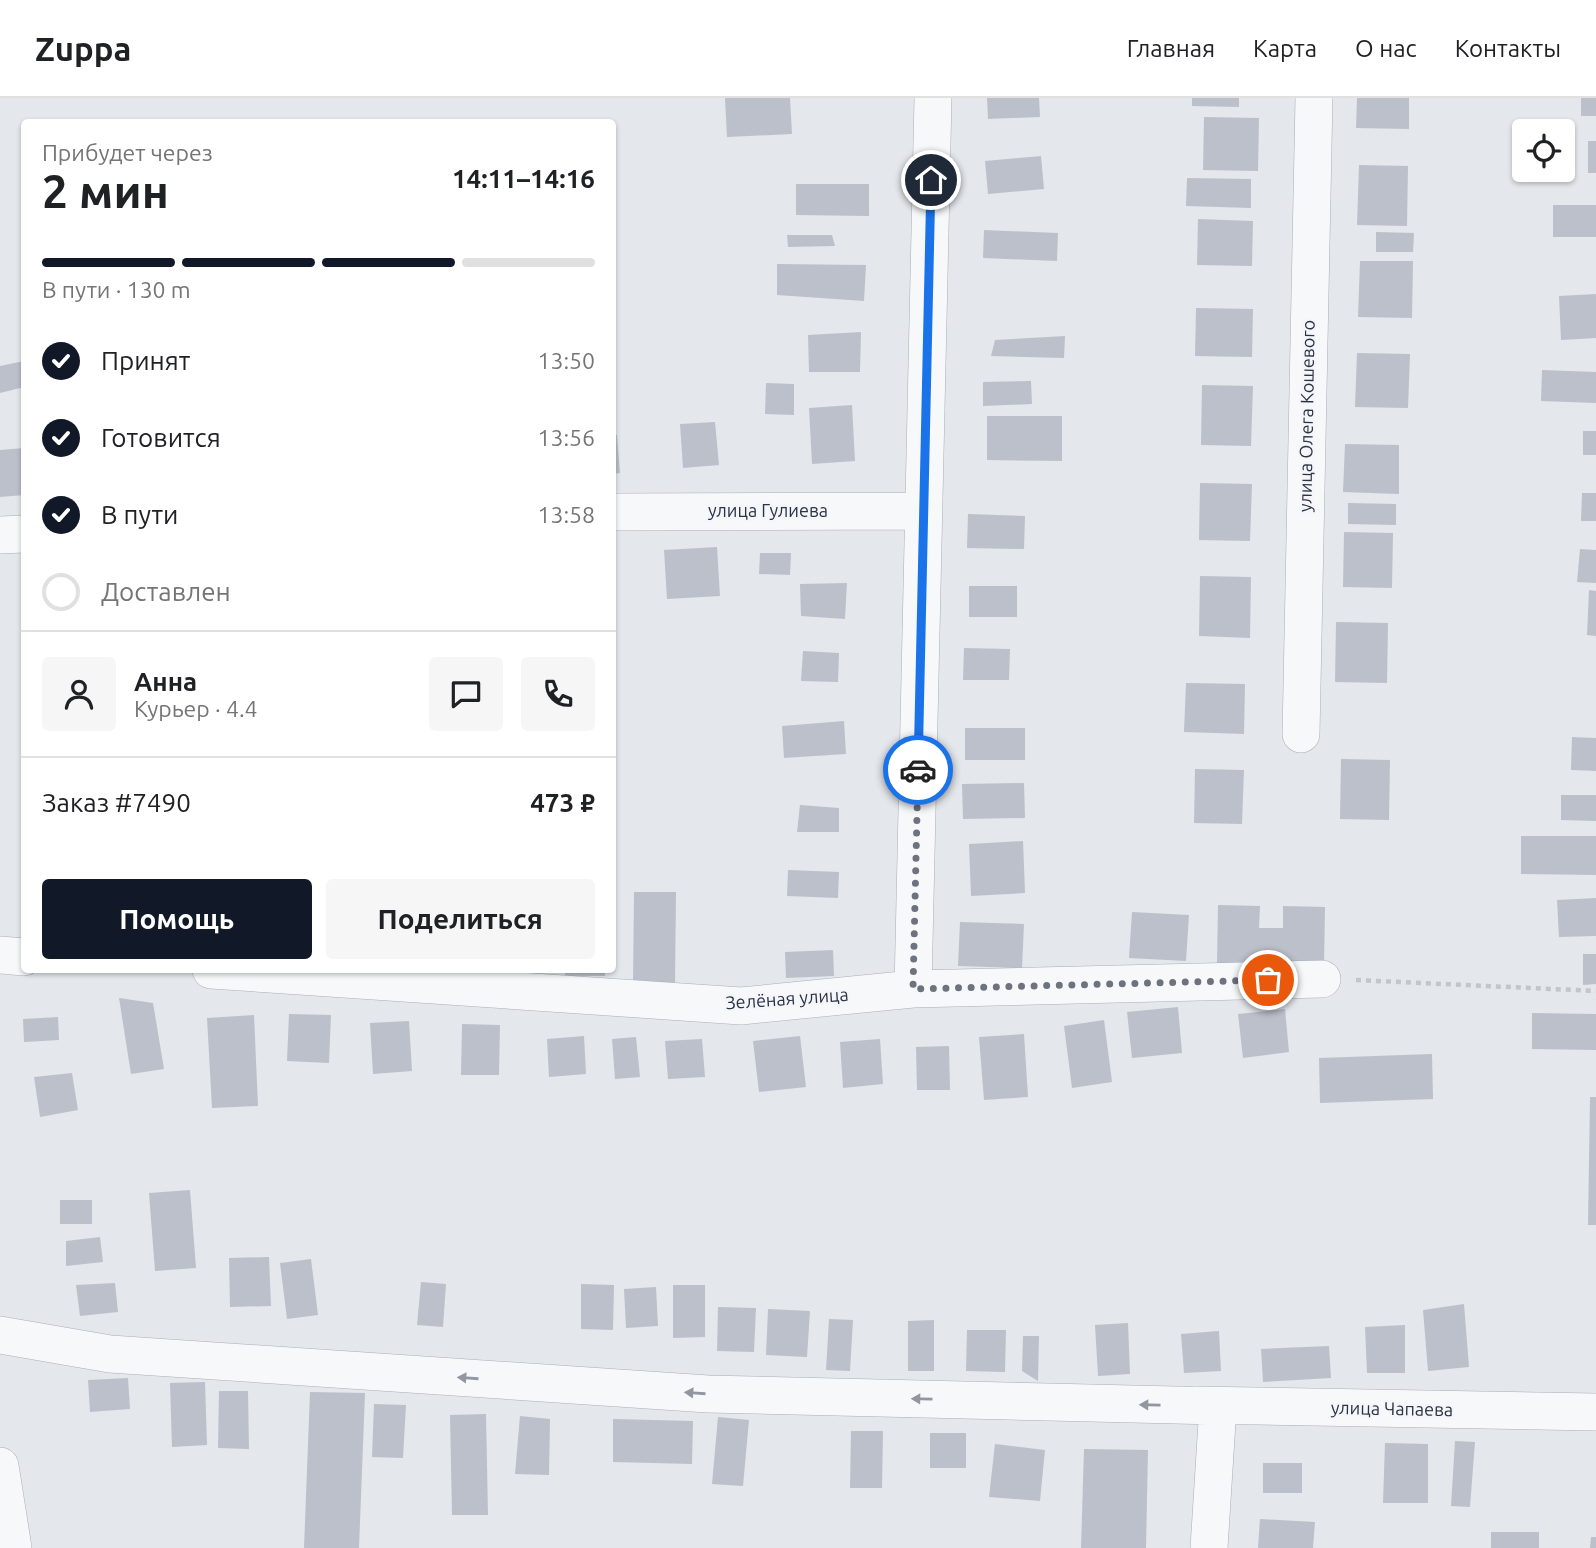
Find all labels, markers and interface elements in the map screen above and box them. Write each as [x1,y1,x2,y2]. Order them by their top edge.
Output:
text: Zuppa [35,30,131,67]
text: Главная [1127,35,1215,62]
text: Карта [1253,35,1317,62]
text: О нас [1355,35,1417,62]
text: Контакты [1455,35,1561,62]
map controls [1512,119,1575,182]
button: locate [1512,119,1575,182]
text: Прибудет через [42,140,213,165]
pin [901,150,961,210]
icon: home [912,161,950,199]
text: 14:11–14:16 [452,164,595,193]
text: 2 мин [42,165,169,217]
text: В пути · 130 m [42,277,191,302]
street label: улица Олега Кошевого [1294,320,1318,512]
icon: check [42,342,80,380]
text: Принят [101,346,190,375]
text: 13:50 [537,348,595,373]
icon: check [42,419,80,457]
text: Готовится [101,423,221,452]
text: 13:56 [537,425,595,450]
icon: check [42,496,80,534]
text: В пути [101,500,178,529]
street label: улица Гулиева [708,500,828,520]
text: 13:58 [537,502,595,527]
text: Доставлен [101,577,231,606]
button: person [42,657,116,731]
button: chat [429,657,503,731]
button: phone [521,657,595,731]
text: Анна [134,667,197,696]
text: Курьер · 4.4 [134,696,258,721]
courier [883,735,953,805]
icon: car [899,751,937,789]
text: Заказ #7490 [42,788,191,817]
text: 473 ₽ [530,788,595,817]
button: Помощь [42,879,312,959]
button: Поделиться [326,879,595,959]
pin [1238,950,1298,1010]
icon: bag [1249,961,1287,999]
street label: Зелёная улица [725,984,849,1012]
one-way arrow [457,1372,479,1383]
one-way arrow [684,1388,706,1399]
one-way arrow [911,1394,933,1405]
street label: улица Чапаева [1331,1397,1453,1419]
one-way arrow [1138,1399,1160,1410]

